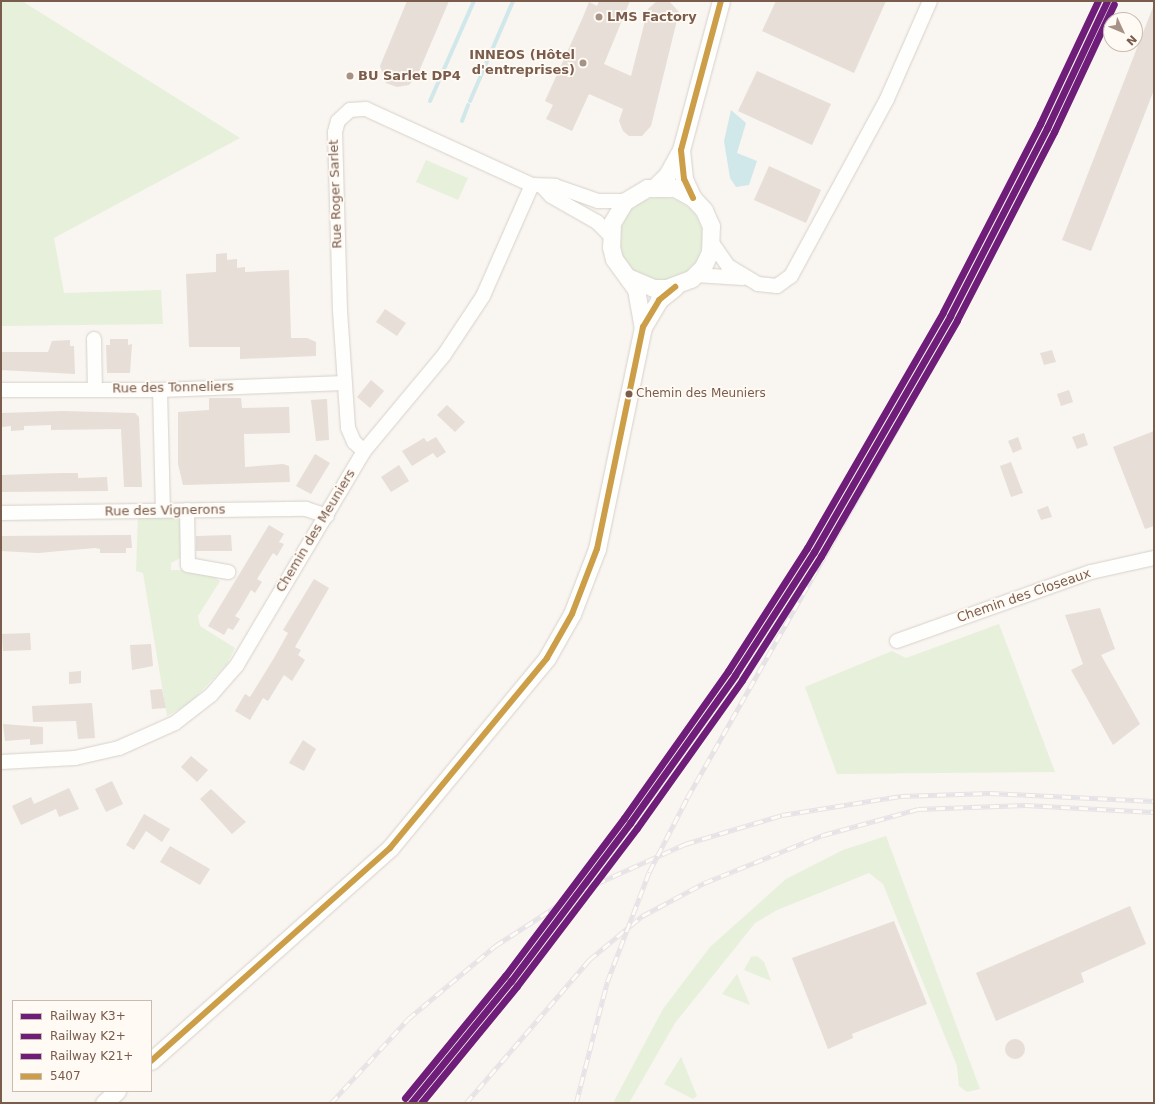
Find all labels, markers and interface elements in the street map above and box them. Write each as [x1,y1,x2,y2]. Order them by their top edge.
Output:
place label: LMS Factory [607,9,697,25]
marker: LMS Factory [594,12,604,22]
north arrow [1103,12,1143,52]
text: N [1123,32,1139,48]
place label: INNEOS (Hôtel d'entreprises) [469,48,575,79]
marker: INNEOS (Hôtel d'entreprises) [578,58,588,68]
place label: BU Sarlet DP4 [358,68,461,84]
marker: BU Sarlet DP4 [345,71,355,81]
street label: Rue Roger Sarlet [326,139,346,249]
street label: Rue des Tonneliers [112,379,234,397]
place label: Chemin des Meuniers [636,387,766,401]
marker: Chemin des Meuniers [624,389,634,399]
street label: Chemin des Meuniers [273,467,359,595]
street label: Rue des Vignerons [105,502,225,520]
street label: Chemin des Closeaux [955,566,1093,626]
legend [12,1000,152,1092]
text: Railway K3+ [50,1009,126,1023]
text: Railway K2+ [50,1029,126,1043]
text: Railway K21+ [50,1049,133,1063]
text: 5407 [50,1069,81,1083]

